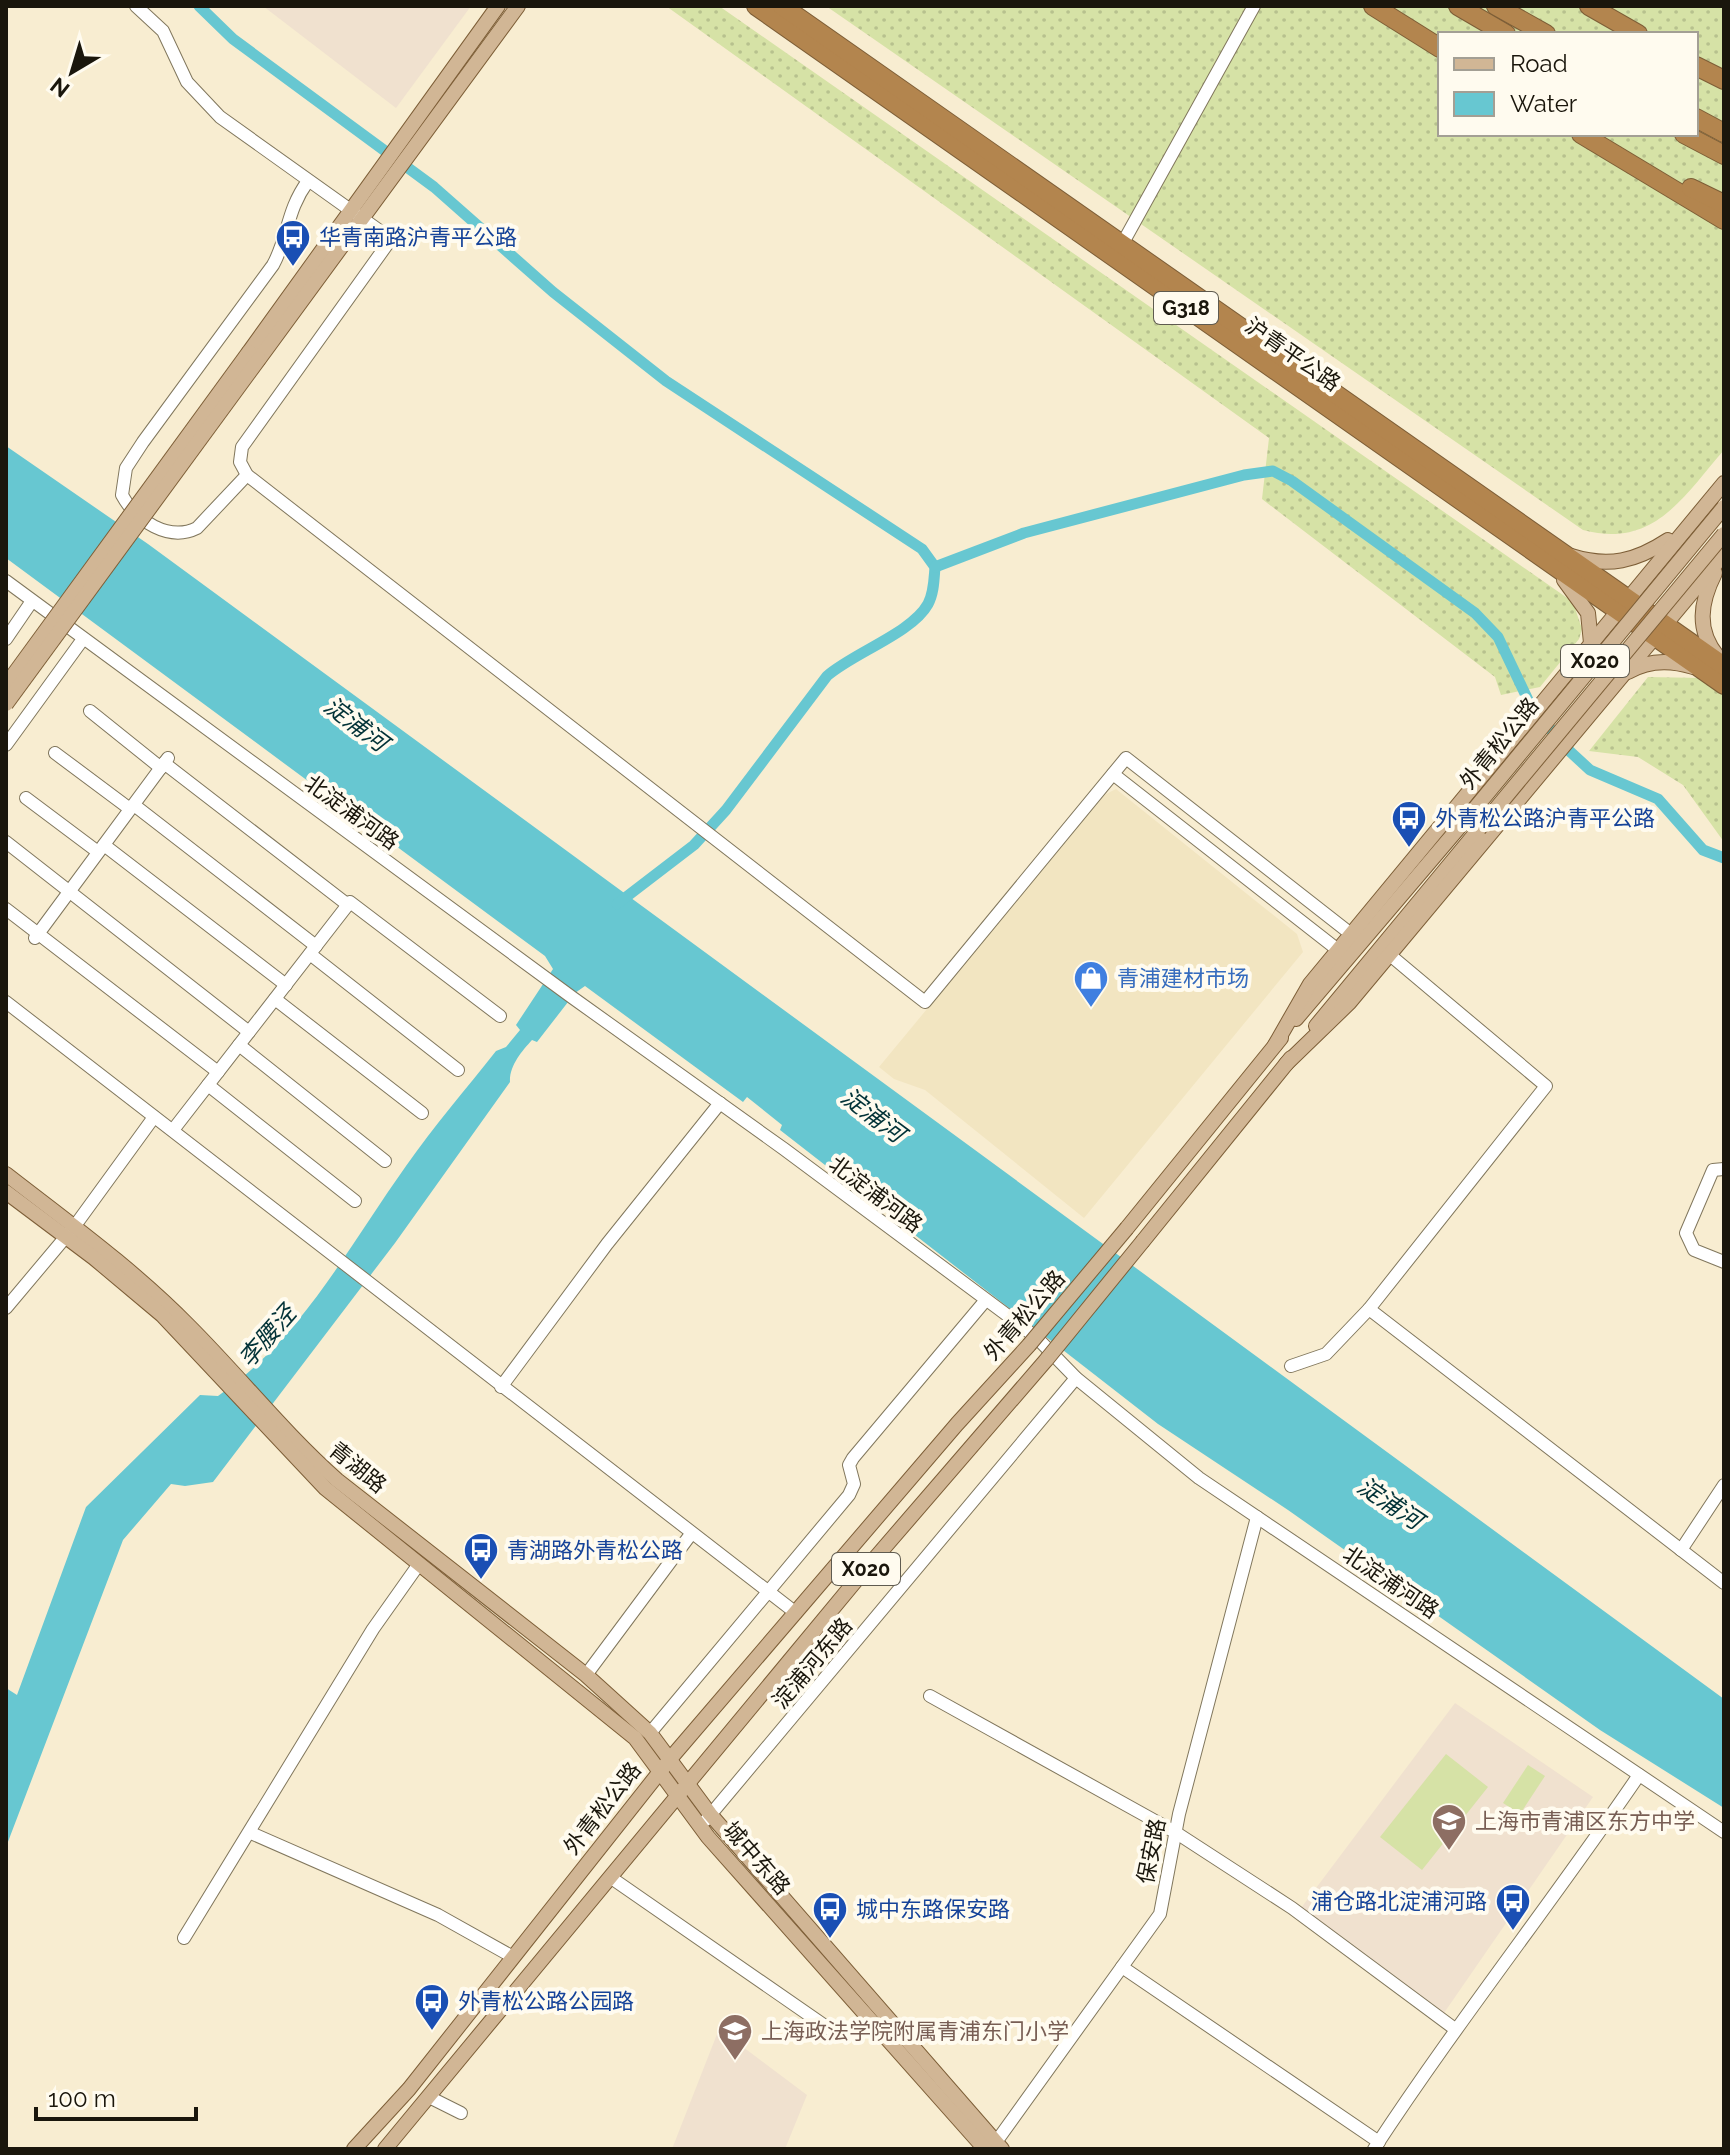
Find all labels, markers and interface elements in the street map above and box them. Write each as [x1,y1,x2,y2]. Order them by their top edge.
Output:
north arrow [32,32,112,112]
legend [1438,32,1698,136]
text: Road [1510,49,1568,78]
text: N [45,72,74,103]
text: Water [1510,89,1578,118]
bus stop icon: 华青南路沪青平公路 [274,218,312,268]
place label: 华青南路沪青平公路 [319,224,517,250]
road number: G318 [1154,292,1218,324]
street label: 沪青平公路 [1240,312,1346,396]
road number: X020 [1561,645,1629,677]
water label: 淀浦河 [319,691,397,760]
street label: 外青松公路 [1454,692,1544,794]
street label: 北淀浦河路 [300,769,404,855]
bus stop icon: 外青松公路沪青平公路 [1390,799,1428,849]
place label: 外青松公路沪青平公路 [1435,805,1655,831]
shop icon: 青浦建材市场 [1072,959,1110,1009]
place label: 青浦建材市场 [1117,965,1249,991]
water label: 淀浦河 [836,1082,914,1151]
street label: 北淀浦河路 [824,1151,928,1237]
street label: 外青松公路 [978,1265,1070,1365]
water label: 李腰泾 [232,1298,303,1373]
street label: 青湖路 [324,1436,392,1498]
water label: 淀浦河 [1352,1471,1431,1537]
bus stop icon: 青湖路外青松公路 [462,1531,500,1581]
place label: 青湖路外青松公路 [507,1537,683,1563]
street label: 北淀浦河路 [1338,1540,1444,1624]
road number: X020 [832,1553,900,1585]
street label: 淀浦河东路 [767,1613,857,1713]
street label: 外青松公路 [558,1757,646,1859]
school or university icon: 上海市青浦区东方中学 [1430,1802,1468,1852]
place label: 上海市青浦区东方中学 [1475,1808,1695,1834]
street label: 城中东路 [718,1816,796,1900]
street label: 保安路 [1132,1816,1170,1886]
bus stop icon: 浦仓路北淀浦河路 [1494,1882,1532,1932]
place label: 浦仓路北淀浦河路 [1311,1888,1487,1914]
bus stop icon: 城中东路保安路 [811,1890,849,1940]
place label: 城中东路保安路 [856,1896,1010,1922]
bus stop icon: 外青松公路公园路 [413,1982,451,2032]
place label: 外青松公路公园路 [458,1988,634,2014]
school or university icon: 上海政法学院附属青浦东门小学 [716,2012,754,2062]
place label: 上海政法学院附属青浦东门小学 [761,2018,1069,2044]
scale bar [36,2071,196,2121]
text: 100 m [48,2084,116,2113]

